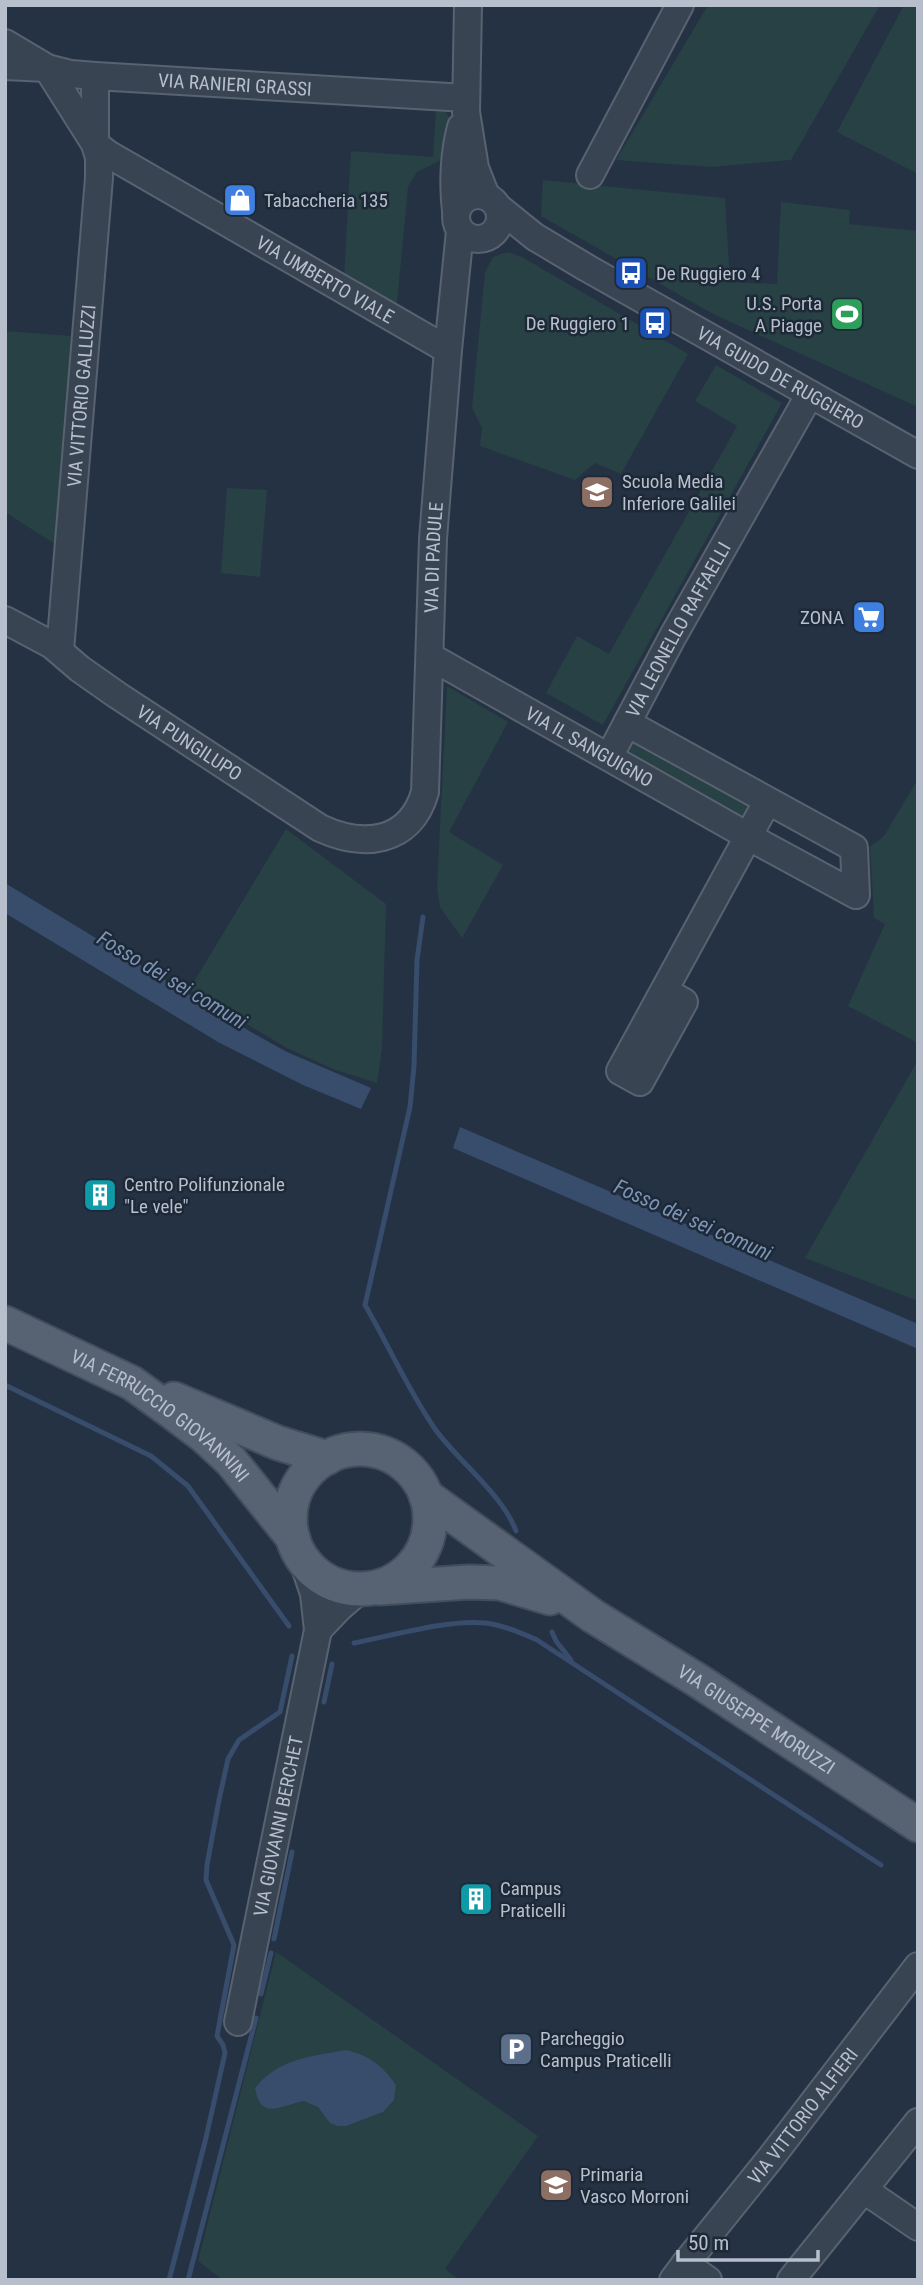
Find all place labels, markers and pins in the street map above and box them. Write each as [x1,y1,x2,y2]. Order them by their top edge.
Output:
shop icon: Tabaccheria 135 [221,181,259,219]
place label: Tabaccheria 135 [264,189,388,212]
bus stop icon: De Ruggiero 4 [612,254,650,292]
place label: De Ruggiero 4 [656,262,760,285]
place label: U.S. Porta A Piagge [746,292,822,337]
sports icon: U.S. Porta A Piagge [828,295,866,333]
bus stop icon: De Ruggiero 1 [636,304,674,342]
place label: De Ruggiero 1 [526,312,630,335]
place label: Scuola Media Inferiore Galilei [622,470,736,515]
school or university icon: Scuola Media Inferiore Galilei [578,473,616,511]
supermarket icon: ZONA [850,598,888,636]
place label: ZONA [800,606,844,629]
place label: Centro Polifunzionale "Le vele" [124,1173,285,1218]
building icon: Centro Polifunzionale "Le vele" [81,1176,119,1214]
place label: Campus Praticelli [500,1877,566,1922]
building icon: Campus Praticelli [457,1880,495,1918]
place label: Parcheggio Campus Praticelli [540,2027,672,2072]
parking icon: Parcheggio Campus Praticelli [497,2030,535,2068]
place label: Primaria Vasco Morroni [580,2163,689,2208]
school or university icon: Primaria Vasco Morroni [537,2166,575,2204]

